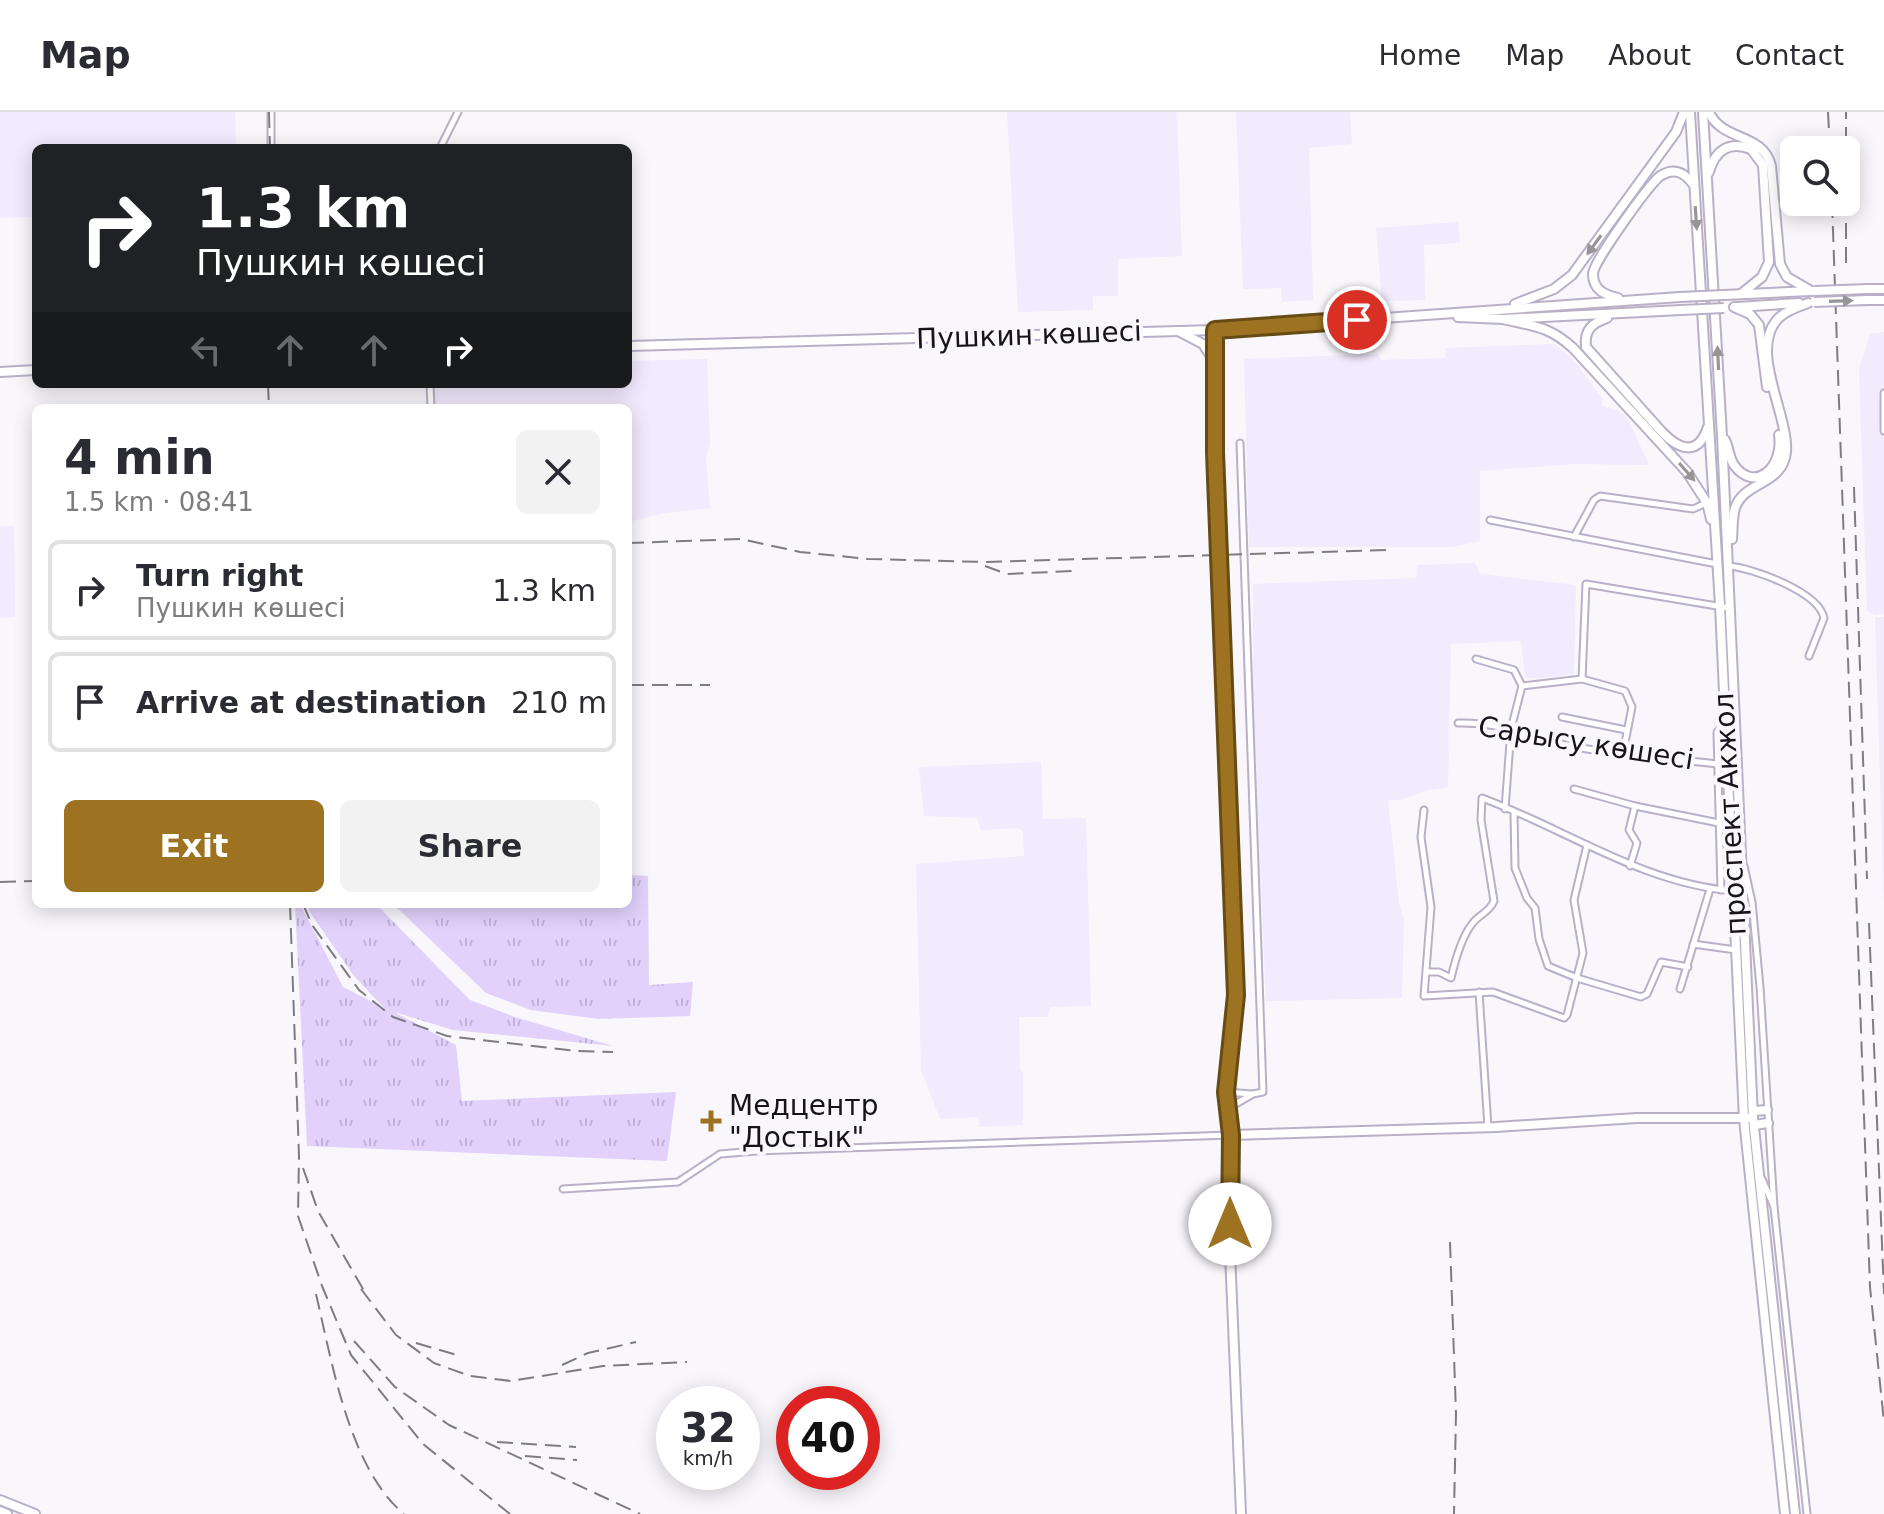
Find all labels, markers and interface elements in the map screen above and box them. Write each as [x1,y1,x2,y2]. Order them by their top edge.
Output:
text: Map [40,33,131,77]
text: Home [1378,39,1461,72]
text: Map [1505,39,1564,72]
text: About [1608,39,1691,72]
text: Contact [1735,39,1844,72]
map controls [1780,136,1860,216]
button: search [1780,136,1860,216]
text: 1.3 km [196,175,410,240]
icon: right [64,176,168,280]
one-way arrow [1690,206,1703,231]
one-way arrow [1586,235,1602,256]
text: Пушкин көшесі [196,242,486,283]
pin [1323,286,1391,354]
one-way arrow [1829,295,1854,308]
icon: arrive [1335,298,1379,342]
street label: Пушкин көшесі [916,315,1142,355]
icon: left [184,328,228,372]
icon: ahead [268,328,312,372]
icon: ahead [352,328,396,372]
icon: right [436,328,480,372]
one-way arrow [1711,345,1724,370]
text: 4 min [64,429,215,485]
button: close [516,430,600,514]
one-way arrow [1677,463,1695,482]
text: 1.5 km · 08:41 [64,487,254,517]
text: Turn right [136,558,303,593]
icon: right [68,568,112,612]
text: 1.3 km [492,573,596,608]
text: Пушкин көшесі [136,593,346,623]
icon: arrive [68,680,112,724]
text: Arrive at destination [136,685,487,720]
text: 210 m [511,685,607,720]
street label: проспект Акжол [1707,692,1753,936]
street label: Сарысу көшесі [1476,710,1696,776]
button: Exit [64,800,324,892]
button: Share [340,800,600,892]
place label: Медцентр "Достык" [729,1089,878,1154]
marker: Медцентр "Достык" [700,1110,722,1132]
position arrow [1188,1182,1272,1266]
speed limit sign: 40 [776,1386,880,1490]
text: 32 [680,1405,736,1451]
text: km/h [683,1446,733,1470]

